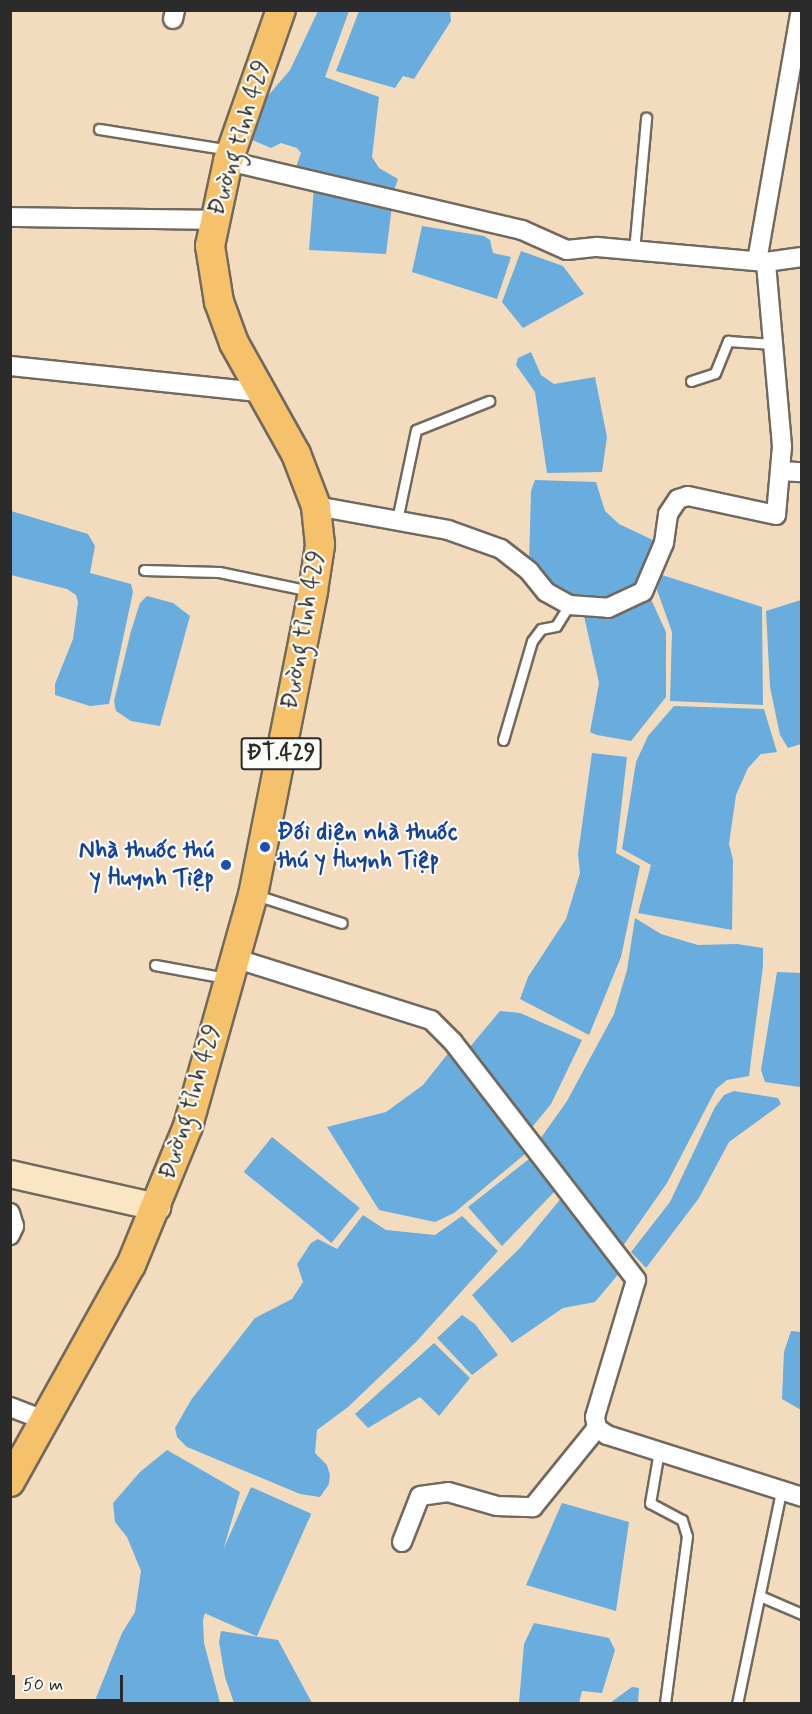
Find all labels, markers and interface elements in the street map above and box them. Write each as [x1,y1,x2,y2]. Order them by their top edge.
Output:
street label: Đường tỉnh 429 [202,56,278,220]
street label: Đường tỉnh 429 [276,547,332,713]
road number: ĐT.429 [240,735,322,773]
place label: Đối diện nhà thuốc thú y Huynh Tiệp [277,819,457,875]
place label: Nhà thuốc thú y Huynh Tiệp [79,837,214,893]
marker: Đối diện nhà thuốc thú y Huynh Tiệp [258,840,272,854]
marker: Nhà thuốc thú y Huynh Tiệp [219,858,233,872]
street label: Đường tỉnh 429 [153,1020,229,1184]
scale bar [15,1663,126,1701]
text: 50 m [23,1673,63,1697]

